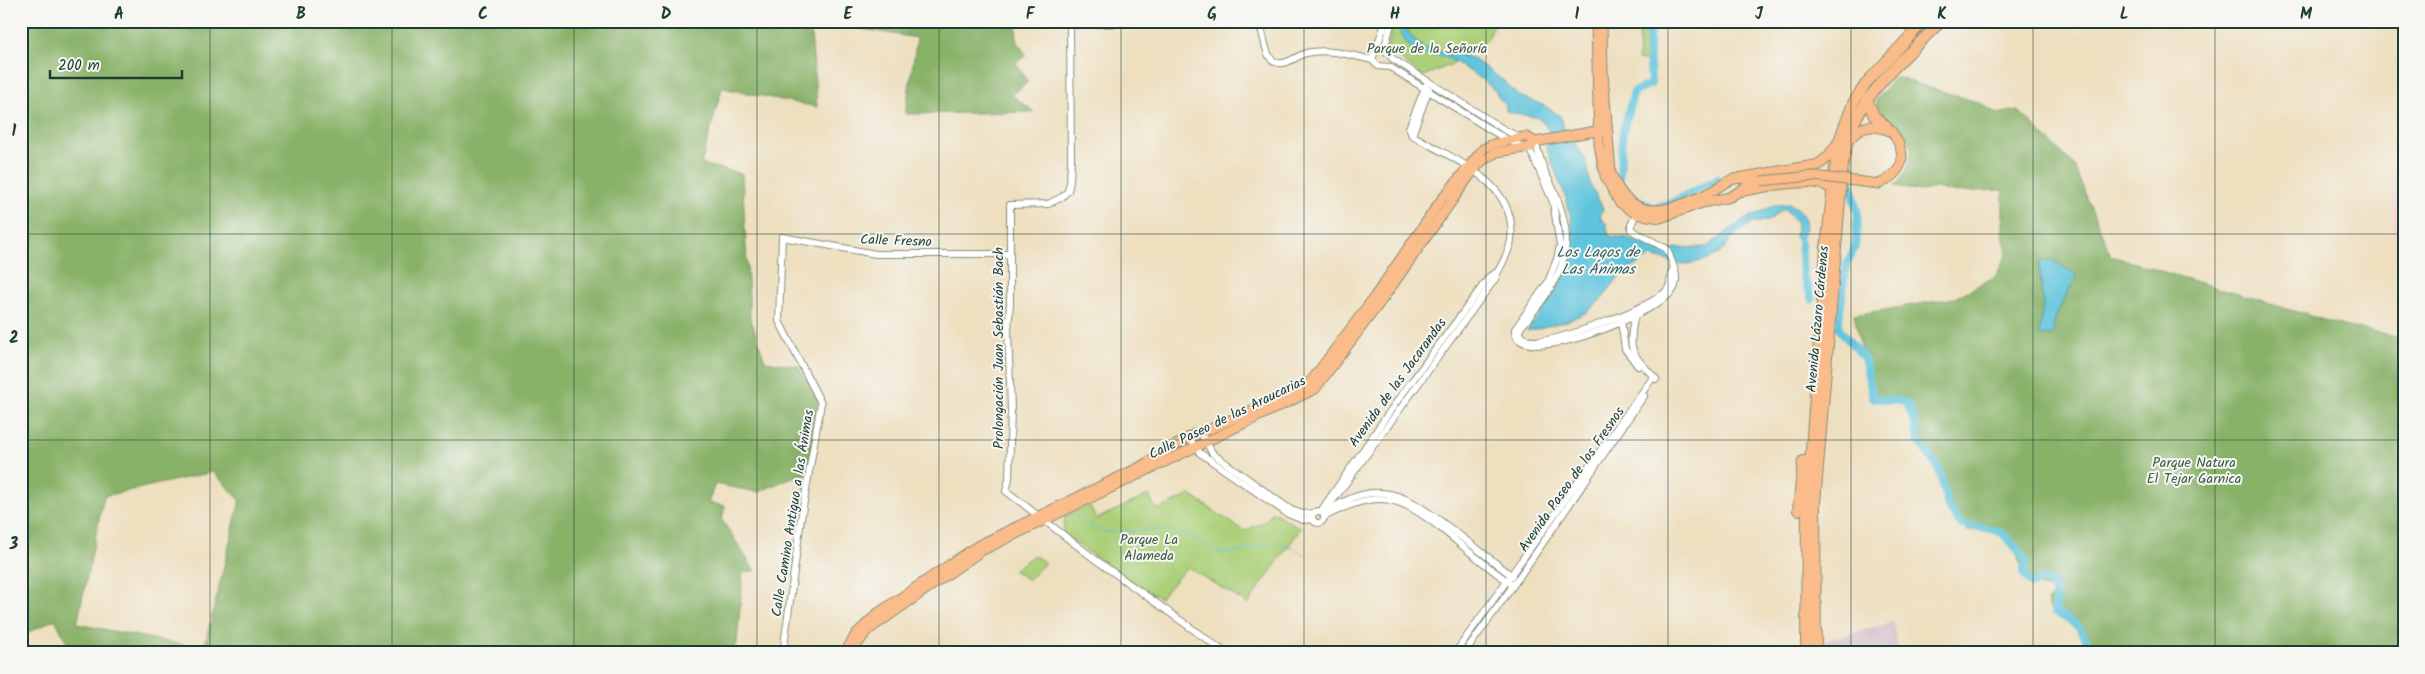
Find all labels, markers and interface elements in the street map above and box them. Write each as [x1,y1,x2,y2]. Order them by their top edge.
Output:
text: A [114,2,124,27]
text: B [296,2,306,27]
text: C [478,2,488,27]
text: D [661,2,672,27]
text: E [844,2,854,27]
text: F [1026,2,1036,27]
text: G [1207,2,1217,27]
text: H [1390,2,1400,27]
text: I [1575,2,1580,27]
text: J [1755,2,1764,27]
text: K [1937,2,1947,27]
text: L [2120,2,2128,27]
text: M [2300,2,2313,27]
park label: Parque de la Señoría [1367,38,1487,60]
scale bar [50,48,182,80]
text: 200 m [58,54,100,78]
text: 1 [12,119,17,144]
street label: Calle Fresno [860,229,932,253]
water label: Los Lagos de Las Ánimas [1556,241,1641,282]
street label: Avenida Lázaro Cárdenas [1801,245,1835,393]
street label: Prolongación Juan Sebastián Bach [988,247,1010,449]
street label: Avenida de las Jacarandas [1343,313,1452,452]
text: 2 [9,326,19,351]
street label: Calle Paseo de las Araucarias [1145,370,1310,466]
street label: Avenida Paseo de los Fresnos [1513,402,1631,557]
street label: Calle Camino Antiguo a las Ánimas [766,408,820,618]
park label: Parque Natura El Tejar Garnica [2147,452,2241,490]
park label: Parque La Alameda [1120,529,1178,567]
text: 3 [9,532,19,557]

